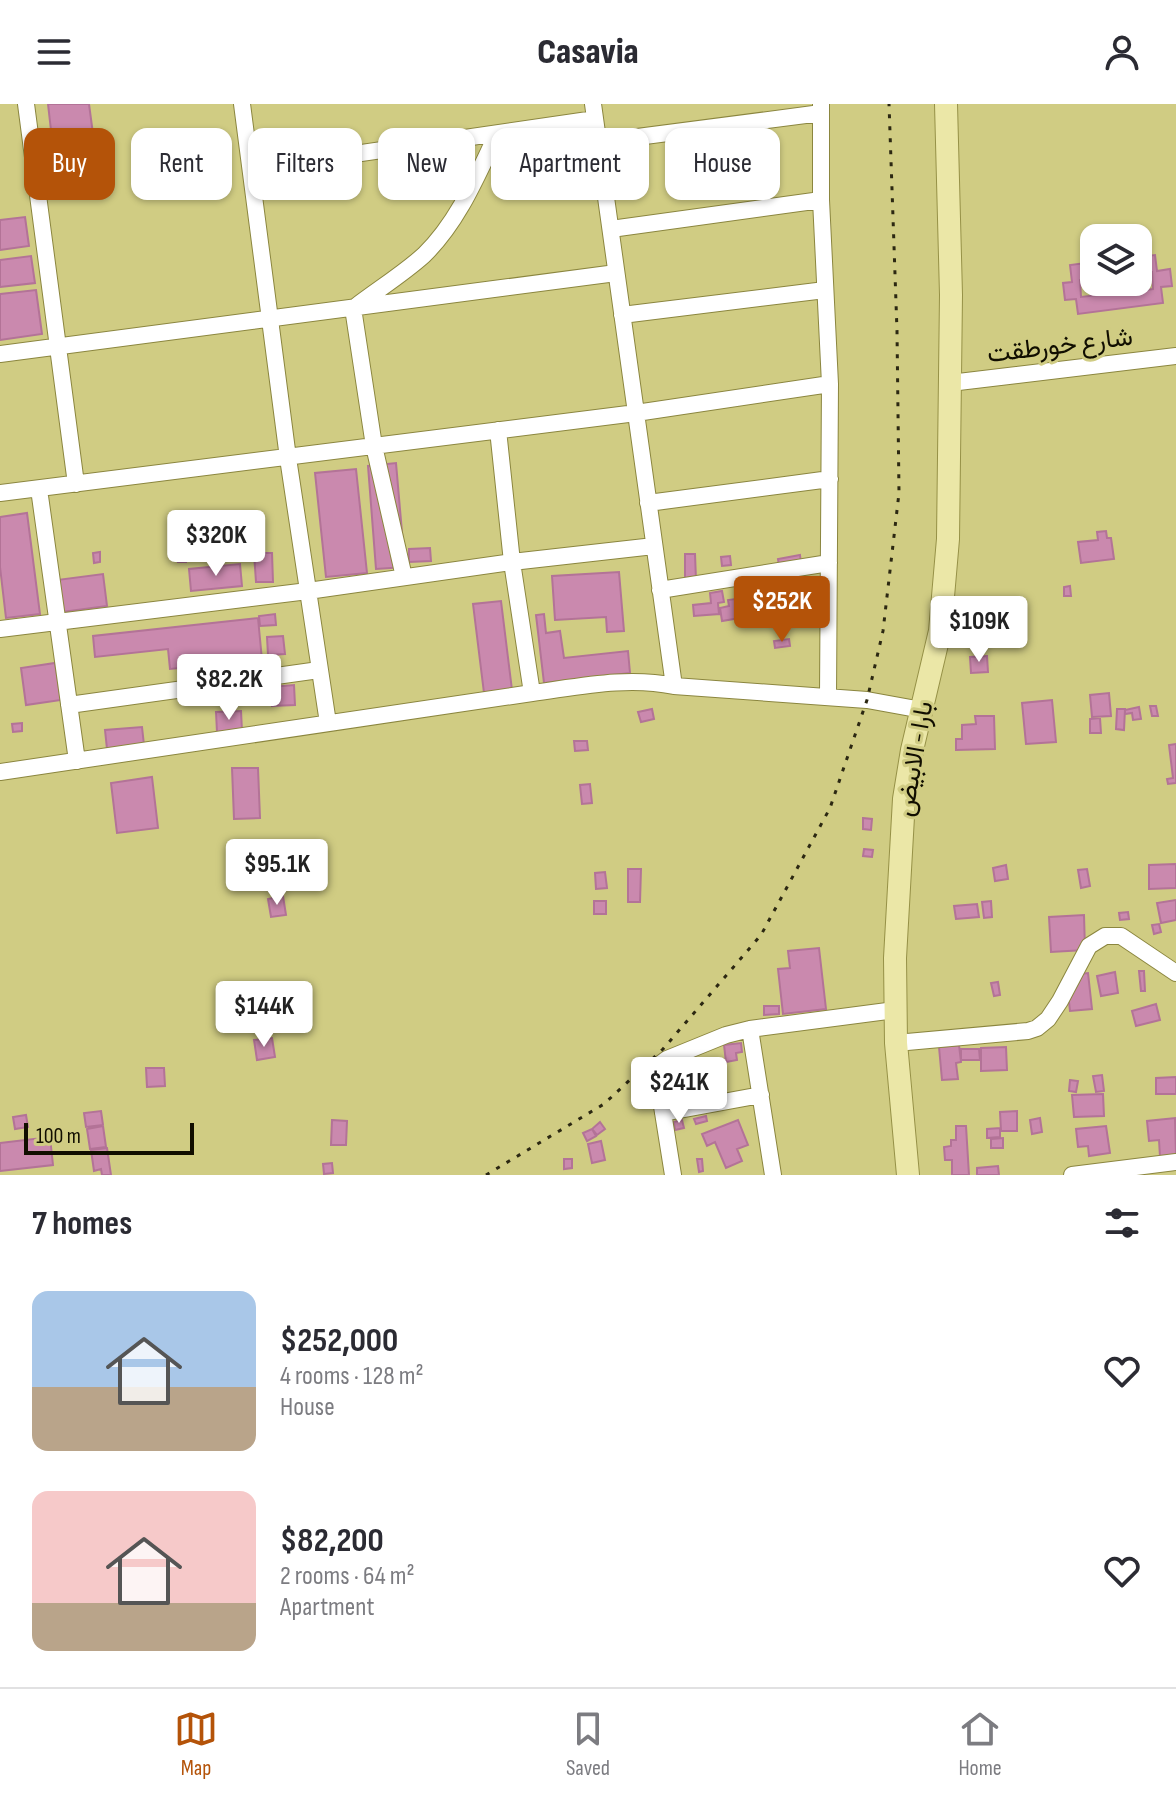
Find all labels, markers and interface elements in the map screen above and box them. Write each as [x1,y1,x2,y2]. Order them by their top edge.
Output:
icon: menu [32,30,76,74]
icon: person [1100,30,1144,74]
text: Casavia [537,31,639,74]
chip: Buy [24,128,115,200]
chip: Rent [131,128,232,200]
chip: Filters [248,128,362,200]
chip: New [378,128,475,200]
chip: Apartment [491,128,649,200]
chip: House [665,128,780,200]
map controls [1080,224,1152,296]
button: layers [1080,224,1152,296]
street label: شارع خورطقت [986,322,1135,371]
pin: $320K [160,510,272,578]
text: $320K [185,520,247,551]
pin: $252K [726,576,838,644]
text: $252K [752,586,812,617]
pin: $109K [923,596,1035,664]
text: $109K [948,606,1010,637]
pin: $82.2K [164,654,294,722]
text: $82.2K [195,664,263,695]
street label: بارا - الابيض [890,699,940,819]
pin: $95.1K [212,839,342,907]
text: $95.1K [244,849,310,880]
pin: $144K [208,981,320,1049]
text: $144K [234,991,294,1022]
pin: $241K [623,1057,735,1125]
text: $241K [649,1067,709,1098]
scale bar [24,1119,194,1155]
text: 100 m [36,1123,81,1150]
icon: filters [1100,1201,1144,1245]
text: 7 homes [32,1203,132,1244]
text: $252,000 [280,1320,398,1361]
icon: home [96,1323,192,1419]
icon: heart [1100,1349,1144,1393]
text: 4 rooms · 128 m² [280,1361,424,1392]
text: House [280,1392,335,1423]
text: $82,200 [280,1520,384,1561]
icon: home [96,1523,192,1619]
icon: heart [1100,1549,1144,1593]
text: 2 rooms · 64 m² [280,1561,415,1592]
text: Apartment [280,1592,374,1623]
tab: Map [174,1707,218,1782]
tab: Saved [566,1707,610,1782]
tab: Home [958,1707,1002,1782]

